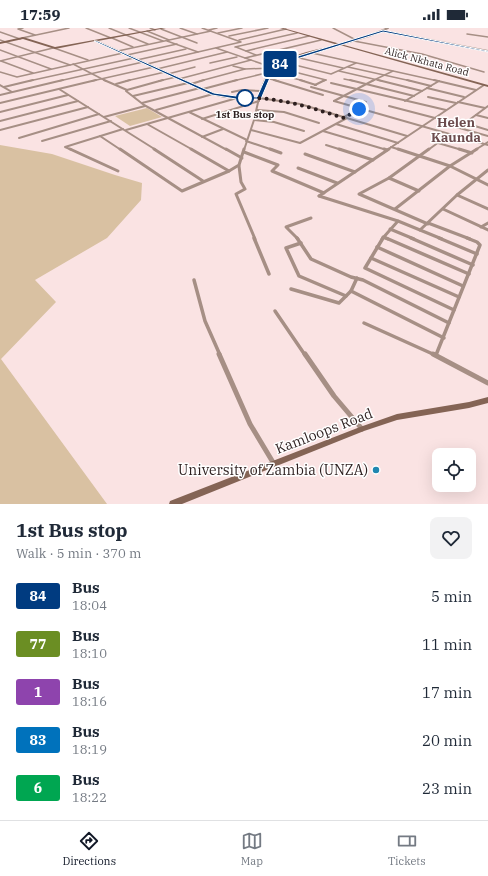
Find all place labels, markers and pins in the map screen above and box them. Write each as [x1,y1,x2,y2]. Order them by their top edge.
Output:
marker: 1st Bus stop [236,89,254,107]
place label: 1st Bus stop [216,108,274,121]
place label: University of Zambia (UNZA) [178,461,368,479]
marker: University of Zambia (UNZA) [371,465,381,475]

